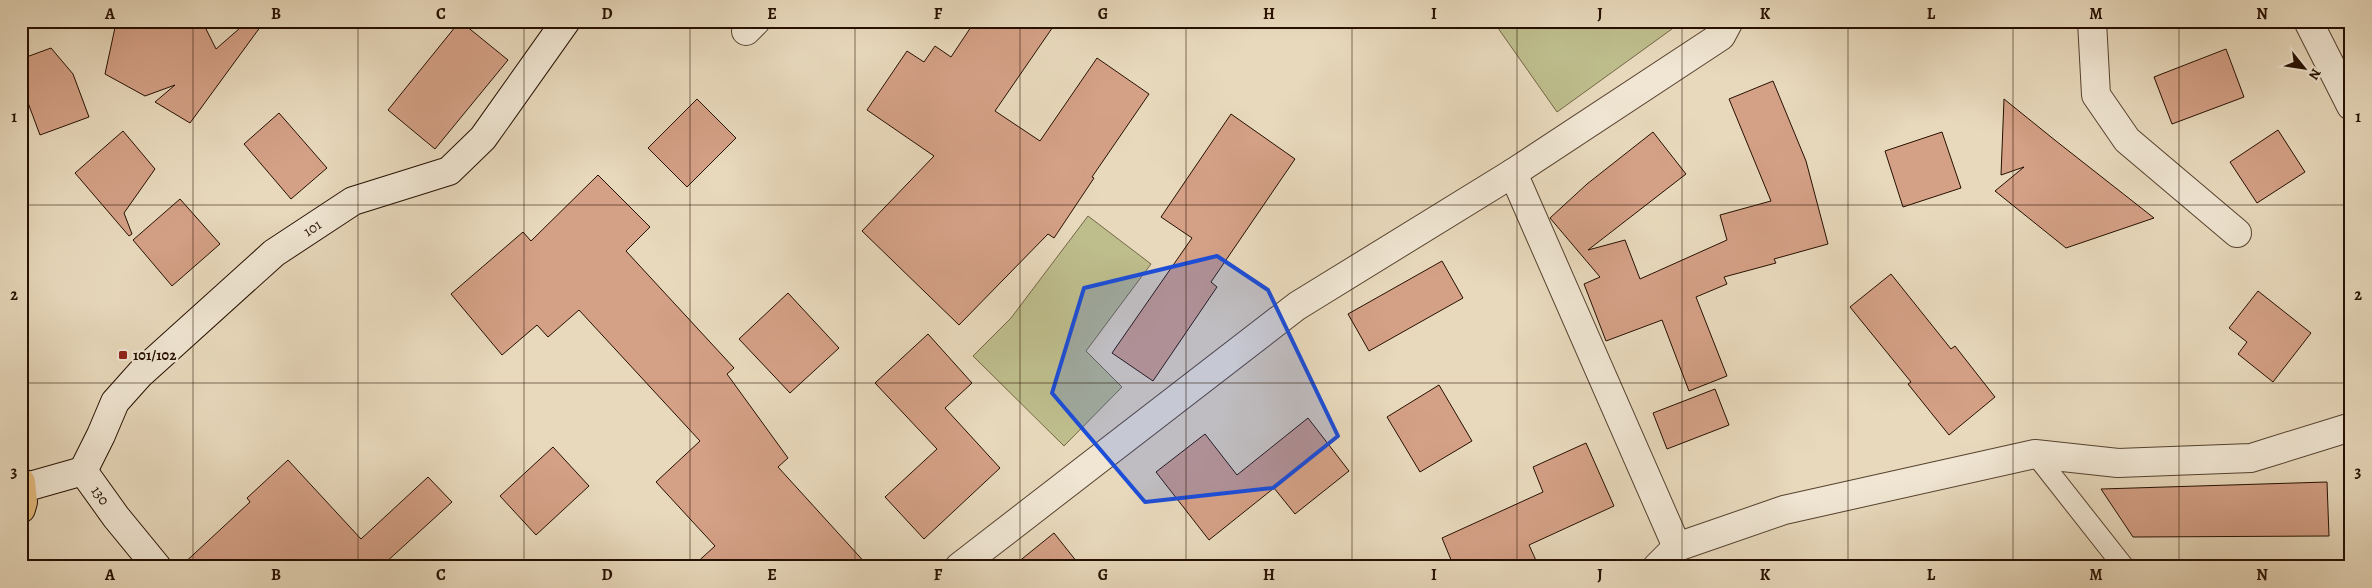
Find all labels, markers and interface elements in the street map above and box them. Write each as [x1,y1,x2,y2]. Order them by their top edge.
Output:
text: A [104,3,116,25]
text: B [271,3,281,25]
text: C [436,3,446,25]
text: D [601,3,613,25]
text: E [767,3,777,25]
text: F [934,3,943,25]
text: G [1098,3,1108,25]
text: H [1263,3,1275,25]
text: I [1431,3,1437,25]
text: J [1597,3,1603,25]
text: K [1760,3,1771,25]
text: L [1927,3,1936,25]
text: M [2089,3,2103,25]
text: N [2256,3,2268,25]
north arrow [2280,42,2330,92]
text: N [2304,65,2326,83]
text: 1 [11,106,17,128]
text: 1 [2355,106,2361,128]
street label: 101 [299,214,325,241]
text: 2 [10,284,18,306]
text: 2 [2354,284,2362,306]
place label: 101/102 [133,345,177,365]
marker: 101/102 [117,349,129,361]
text: 3 [11,461,18,483]
text: 3 [2355,461,2362,483]
street label: 130 [87,482,114,509]
text: A [104,564,116,586]
text: B [271,564,281,586]
text: C [436,564,446,586]
text: D [601,564,613,586]
text: E [767,564,777,586]
text: F [934,564,943,586]
text: G [1098,564,1108,586]
text: H [1263,564,1275,586]
text: I [1431,564,1437,586]
text: J [1597,564,1603,586]
text: K [1760,564,1771,586]
text: L [1927,564,1936,586]
text: M [2089,564,2103,586]
text: N [2256,564,2268,586]

